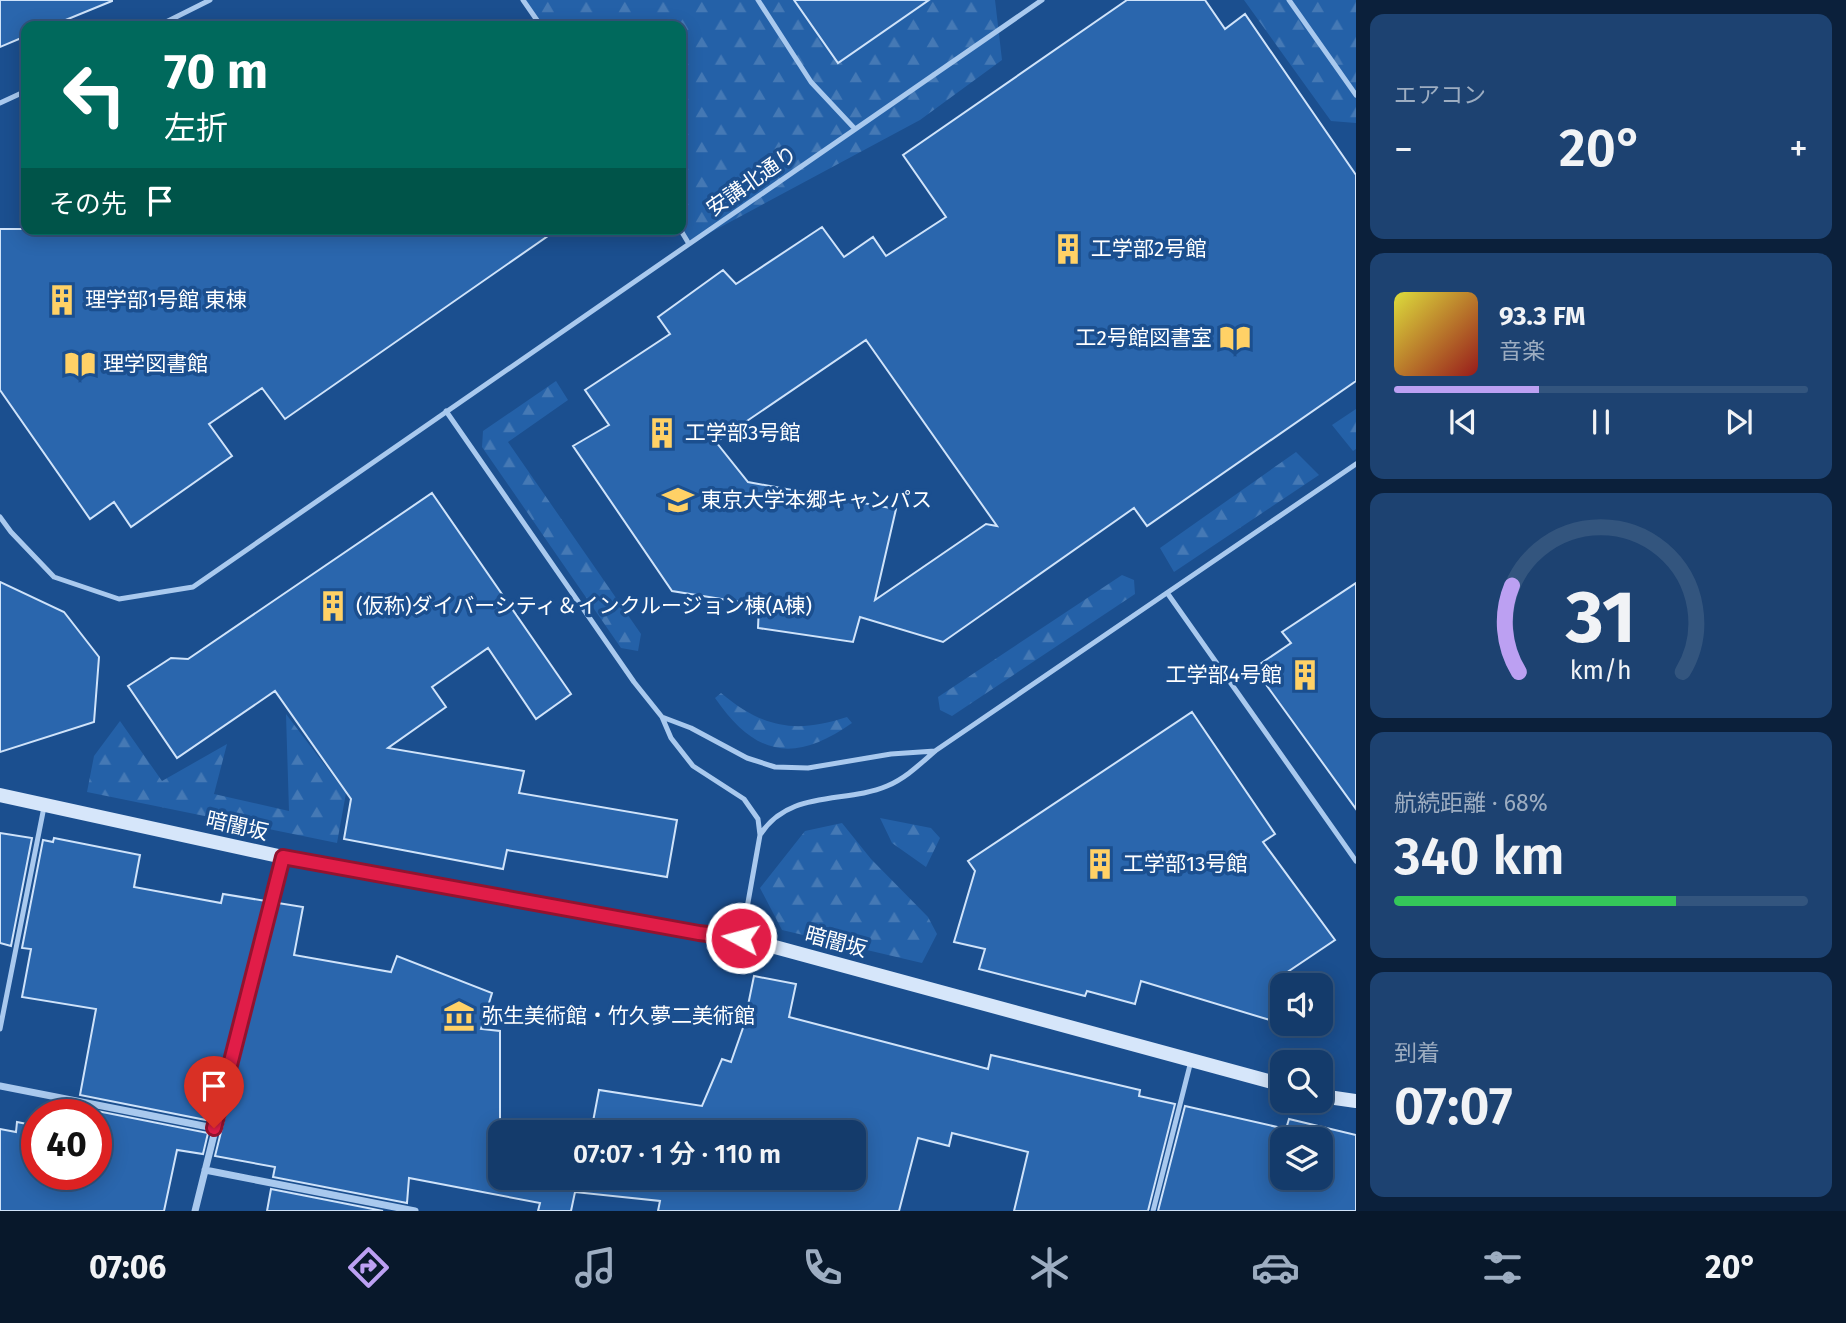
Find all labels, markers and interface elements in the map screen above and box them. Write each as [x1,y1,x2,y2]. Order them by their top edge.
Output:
text: 70 m [164,42,268,101]
icon: left [49,49,140,140]
text: エアコン [1394,81,1486,109]
text: 左折 [164,109,228,147]
text: 20° [1559,117,1643,180]
text: − [1394,126,1413,172]
text: + [1789,126,1808,172]
street label: 安講北通り [702,140,802,222]
icon: arrive [141,182,179,220]
text: その先 [49,189,127,220]
building icon: 工学部2号館 [1051,232,1085,266]
place label: 工学部2号館 [1091,236,1206,262]
building icon: 理学部1号館 東棟 [45,283,79,317]
place label: 理学部1号館 東棟 [85,287,247,313]
text: 93.3 FM [1499,301,1585,332]
library icon: 工2号館図書室 [1218,321,1252,355]
place label: 工2号館図書室 [1076,325,1212,351]
text: 音楽 [1499,337,1545,365]
library icon: 理学図書館 [63,347,97,381]
place label: 理学図書館 [103,351,208,377]
icon: previous [1444,403,1482,441]
icon: pause [1582,403,1620,441]
icon: next [1720,403,1758,441]
building icon: 工学部3号館 [645,416,679,450]
place label: 工学部3号館 [685,420,800,446]
school or university icon: 東京大学本郷キャンパス [661,483,695,517]
place label: 東京大学本郷キャンパス [701,487,932,513]
text: 31 [1565,574,1636,661]
building icon: (仮称)ダイバーシティ＆インクルージョン棟(A棟) [316,589,350,623]
place label: (仮称)ダイバーシティ＆インクルージョン棟(A棟) [356,593,812,619]
text: km/h [1570,655,1632,685]
building icon: 工学部4号館 [1288,658,1322,692]
place label: 工学部4号館 [1166,662,1282,688]
text: 航続距離 · 68% [1394,789,1548,817]
street label: 暗闇坂 [203,806,271,846]
text: 340 km [1394,825,1565,888]
building icon: 工学部13号館 [1083,847,1117,881]
place label: 工学部13号館 [1123,851,1248,877]
position arrow [704,901,778,975]
street label: 暗闇坂 [802,921,870,963]
map controls [1270,973,1333,1190]
button: sound [1270,973,1333,1036]
museum icon: 弥生美術館・竹久夢二美術館 [442,999,476,1033]
place label: 弥生美術館・竹久夢二美術館 [482,1003,755,1029]
text: 到着 [1394,1039,1440,1067]
button: search [1270,1050,1333,1113]
pin [184,1056,244,1128]
icon: arrive [195,1067,233,1105]
text: 07:07 [1394,1075,1513,1138]
speed limit sign: 40 [21,1099,112,1190]
button: layers [1270,1127,1333,1190]
text: 07:07 · 1 分 · 110 m [573,1139,781,1170]
icon: directions [344,1243,393,1292]
icon: music [571,1243,620,1292]
icon: phone [798,1243,847,1292]
icon: climate [1025,1243,1074,1292]
icon: car [1251,1243,1300,1292]
icon: filters [1478,1243,1527,1292]
text: 07:06 [89,1248,166,1286]
text: 20° [1705,1248,1757,1286]

